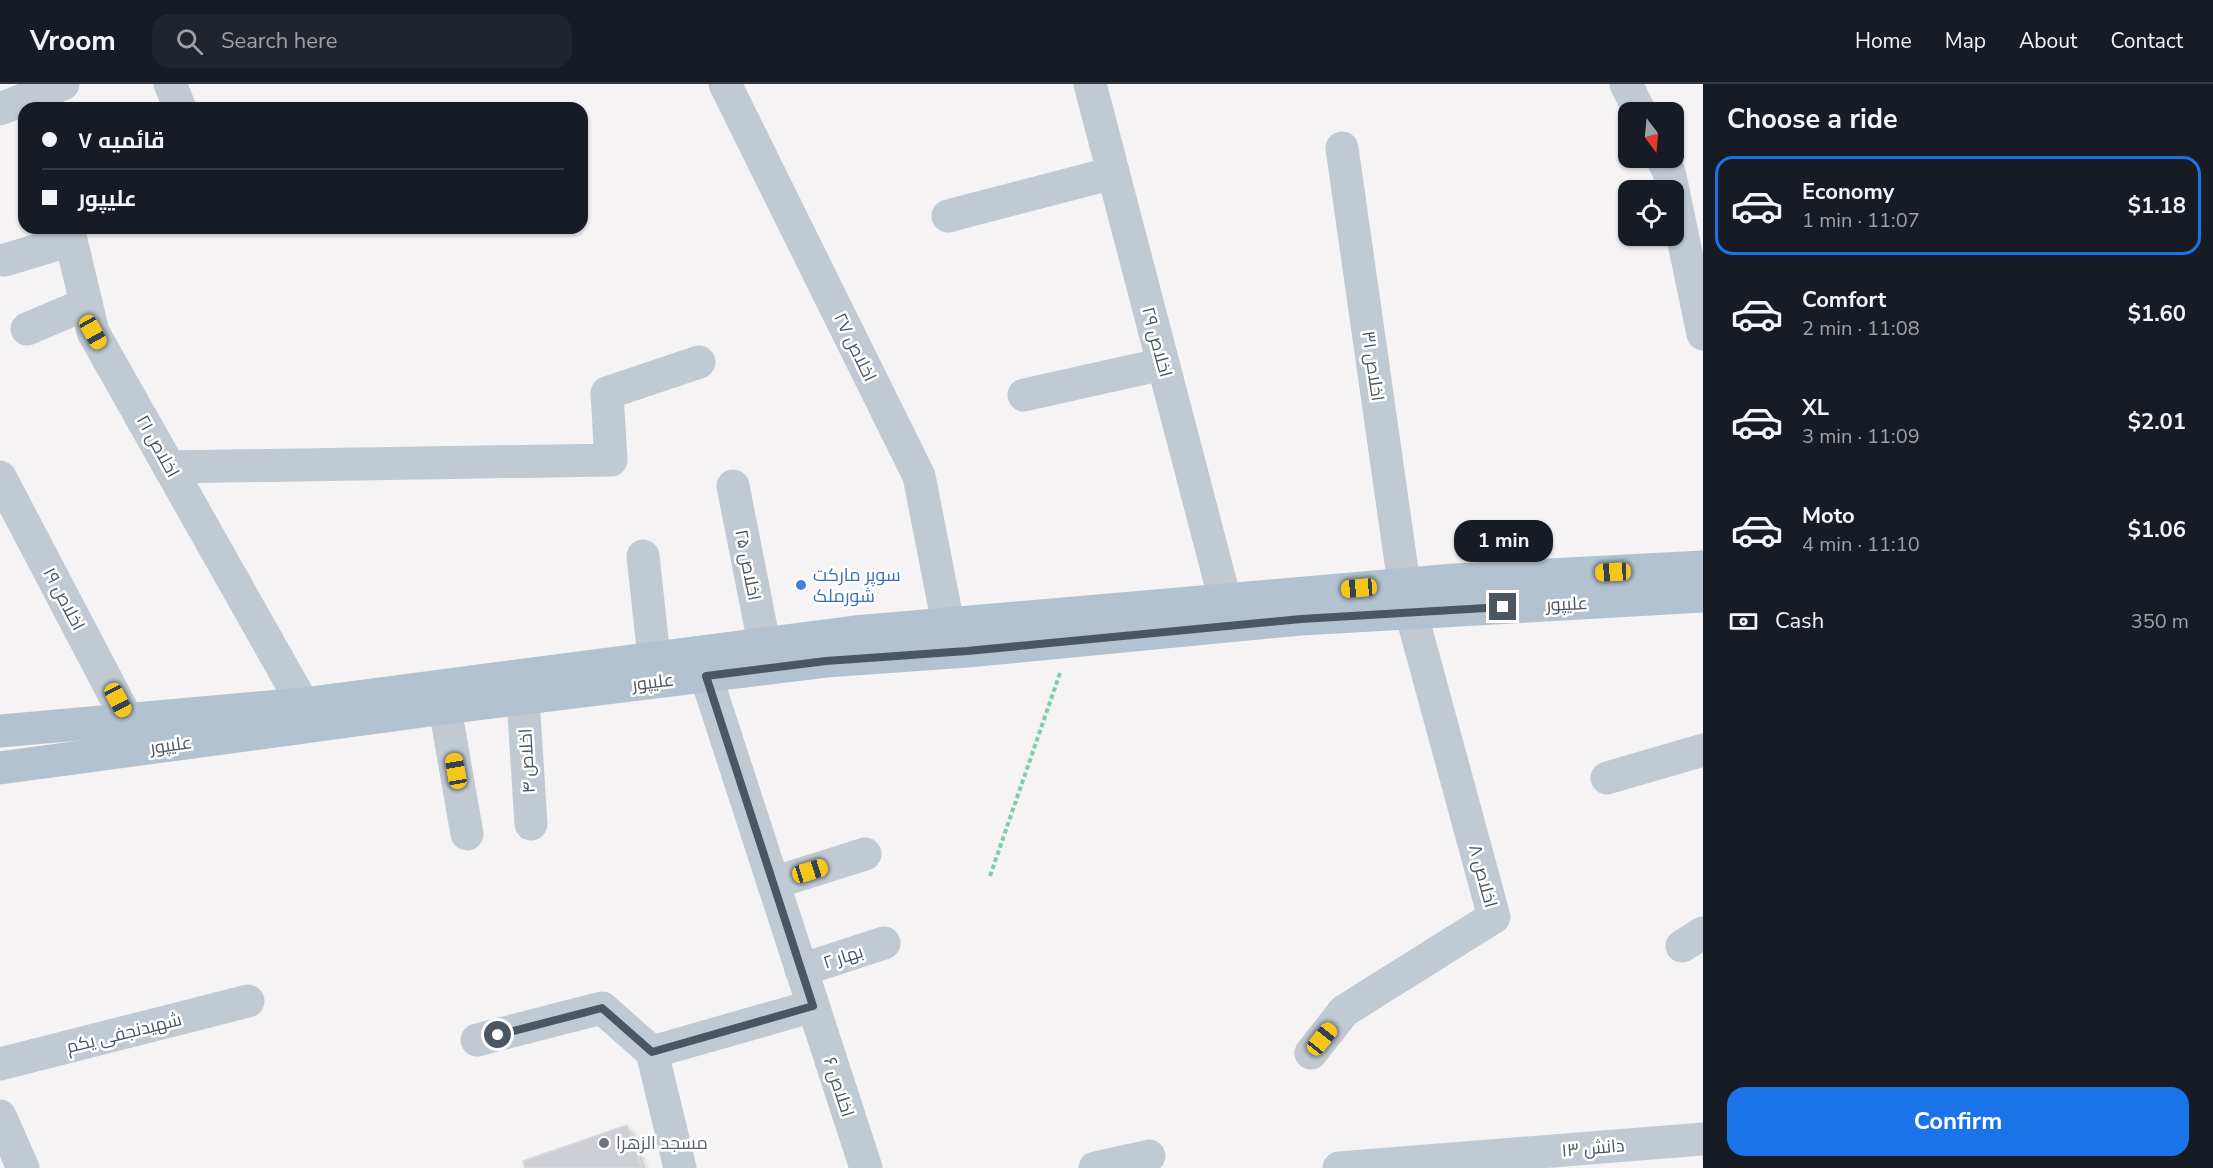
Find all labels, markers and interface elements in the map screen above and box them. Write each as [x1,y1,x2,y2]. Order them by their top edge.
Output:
search box [152,14,572,68]
text: Vroom [30,22,116,60]
icon: search [173,25,206,58]
text: Search here [221,26,338,56]
text: Home [1855,27,1912,55]
text: Map [1945,27,1986,55]
text: About [2019,27,2077,55]
text: Contact [2110,27,2183,55]
text: Choose a ride [1727,101,1898,138]
north arrow [1618,102,1684,168]
map controls [1618,102,1684,246]
text: قائمیه ۷ [78,126,165,156]
text: Economy [1802,177,1894,207]
icon: car [1730,179,1784,233]
button: locate [1618,180,1684,246]
text: علیپور [78,184,137,214]
text: $1.18 [2128,191,2186,221]
text: 1 min · 11:07 [1802,207,1920,234]
text: Comfort [1802,285,1886,315]
icon: car [1730,287,1784,341]
text: $1.60 [2128,299,2186,329]
street label: اخلاص ۲۹ [1136,304,1178,380]
street label: اخلاص ۲۷ [828,309,882,385]
car [76,312,110,352]
text: 2 min · 11:08 [1802,315,1920,342]
street label: اخلاص ۳۱ [1356,329,1390,403]
text: XL [1802,393,1829,423]
icon: car [1730,395,1784,449]
text: $2.01 [2128,407,2186,437]
street label: اخلاص ۲۱ [131,410,185,482]
text: 3 min · 11:09 [1802,423,1920,450]
text: Moto [1802,501,1855,531]
icon: car [1730,503,1784,557]
text: $1.06 [2128,515,2186,545]
callout: 1 min [1454,520,1552,562]
street label: اخلاص ۲۵ [729,527,767,603]
text: 1 min [1478,527,1529,554]
text: 4 min · 11:10 [1802,531,1920,558]
car [1595,562,1631,582]
street label: اخلاص ۱۹ [37,563,91,635]
place label: سوپر مارکت شورملک [813,563,901,608]
car [1340,577,1378,599]
marker: سوپر مارکت شورملک [794,578,808,592]
street label: علیپور [1544,591,1589,617]
route end [1489,593,1516,620]
icon: cash [1727,605,1760,638]
text: Cash [1775,606,1824,636]
text: 350 m [2131,608,2189,635]
street label: علیپور [630,668,675,697]
car [102,680,134,720]
street label: اخلاص ۴ [513,728,541,794]
street label: علیپور [148,730,193,760]
car [444,752,468,790]
street label: اخلاص ۸ [1463,842,1503,910]
car [790,857,830,885]
street label: بهار ۲ [820,939,866,975]
street label: شهیدنجفی یکم [64,1007,184,1059]
car [1304,1019,1340,1059]
route start [484,1021,511,1048]
street label: اخلاص ۶ [818,1054,860,1120]
button: Confirm [1727,1087,2189,1156]
place label: مسجد الزهرا [616,1131,708,1155]
street label: دانش ۱۳ [1560,1133,1626,1163]
marker: مسجد الزهرا [597,1136,611,1150]

